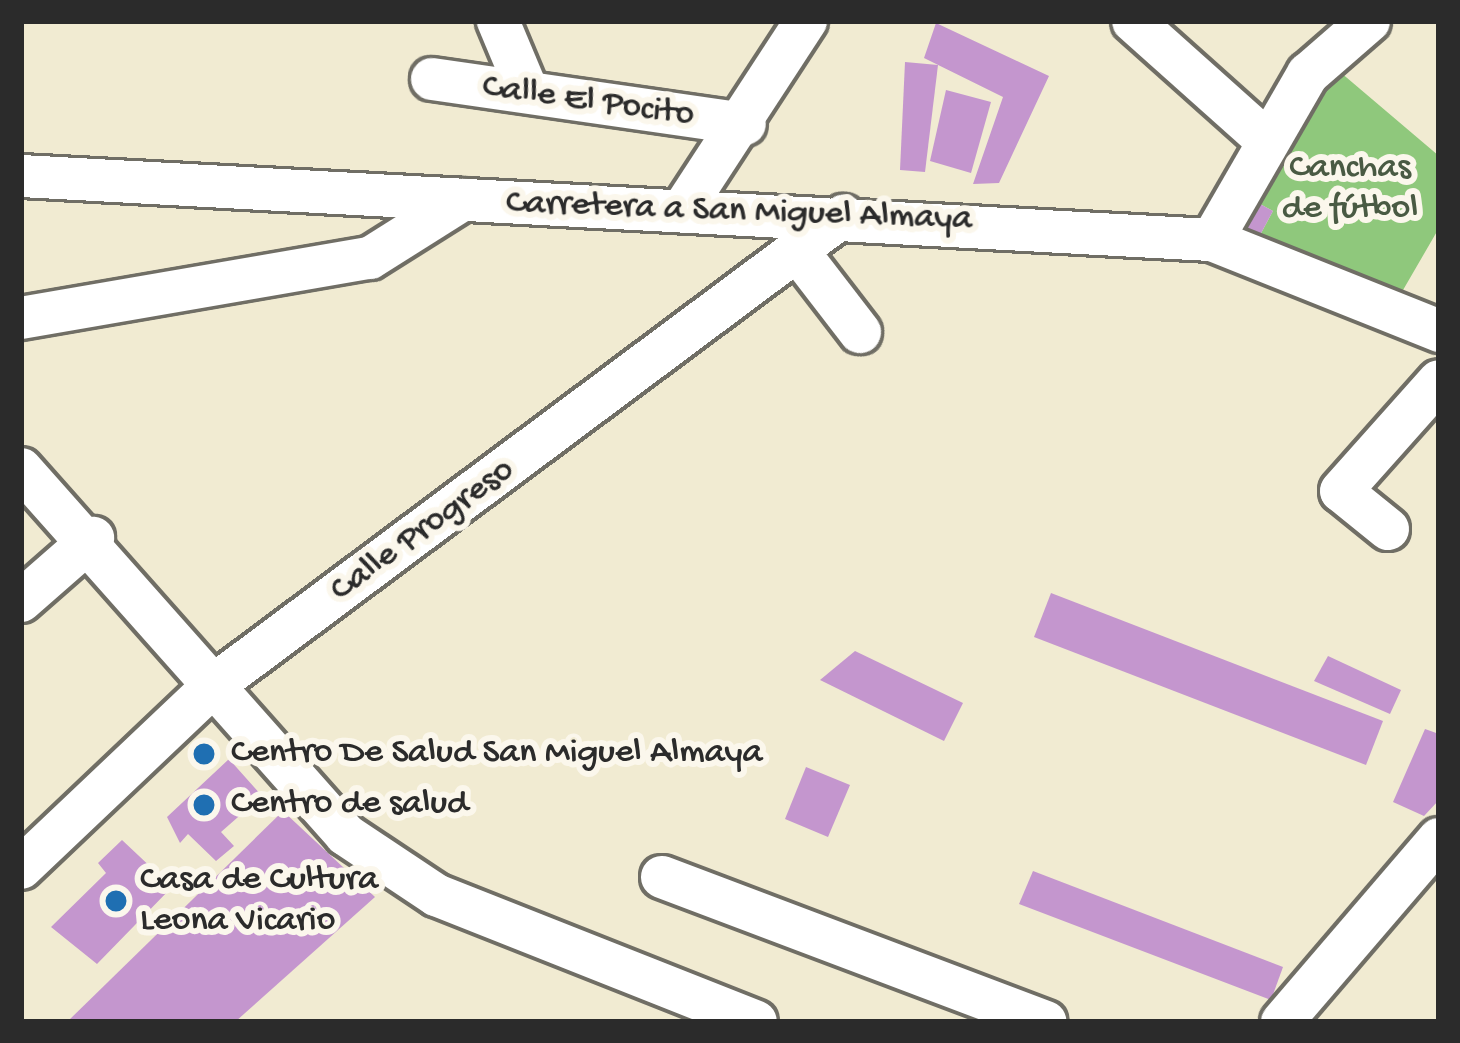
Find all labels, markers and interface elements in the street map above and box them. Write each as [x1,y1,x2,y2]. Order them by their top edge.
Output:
street label: Calle El Pocito [479,66,697,138]
park label: Canchas de fútbol [1282,146,1418,231]
street label: Carretera a San Miguel Almaya [505,182,973,242]
street label: Calle Progreso [322,450,524,612]
place label: Centro De Salud San Miguel Almaya [231,732,762,776]
marker: Centro De Salud San Miguel Almaya [188,738,220,770]
place label: Centro de salud [231,783,468,827]
marker: Centro de salud [188,789,220,821]
place label: Casa de Cultura Leona Vicario [140,858,378,943]
marker: Casa de Cultura Leona Vicario [103,888,129,914]

